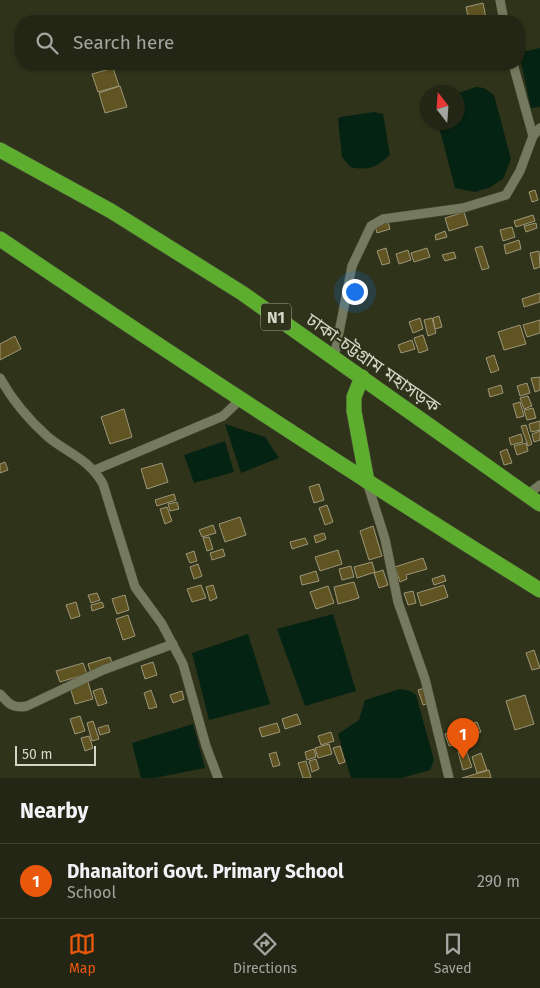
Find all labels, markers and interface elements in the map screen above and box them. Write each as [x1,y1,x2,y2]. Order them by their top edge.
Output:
search box [15,15,525,70]
icon: search [33,29,61,57]
text: Search here [73,31,174,54]
north arrow [420,85,465,130]
your location [342,279,368,305]
road number: N1 [261,304,291,330]
street label: ঢাকা-চট্টগ্রাম মহাসড়ক [301,308,444,418]
pin: 1 [447,718,479,759]
scale bar [15,743,96,766]
text: 50 m [22,746,53,763]
text: Nearby [20,798,88,824]
text: Dhanaitori Govt. Primary School [67,860,344,883]
text: 1 [32,872,40,891]
text: 290 m [477,872,520,891]
text: School [67,883,116,902]
tab: Map [68,930,96,977]
tab: Directions [233,930,297,977]
tab: Saved [434,930,472,977]

